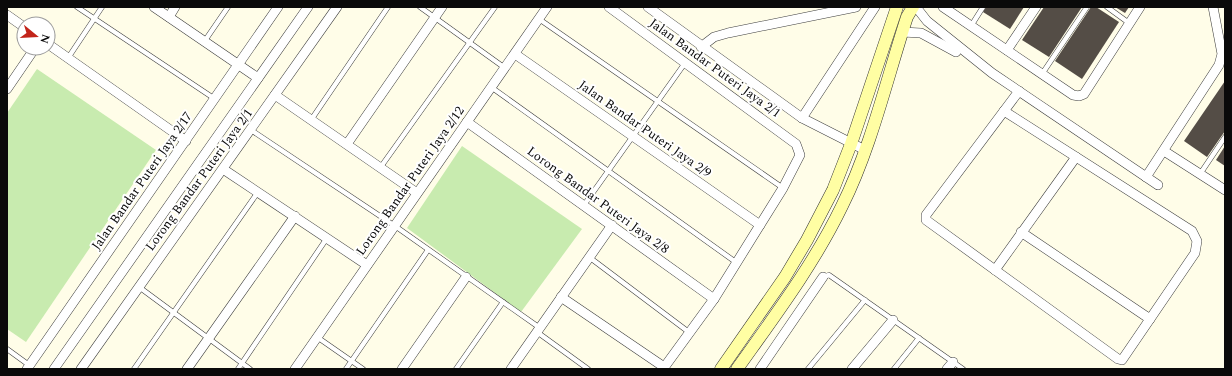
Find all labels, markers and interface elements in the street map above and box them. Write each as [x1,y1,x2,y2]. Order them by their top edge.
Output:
street label: Jalan Bandar Puteri Jaya 2/1 [645,13,785,123]
north arrow [16,16,56,56]
text: N [36,32,55,46]
street label: Jalan Bandar Puteri Jaya 2/9 [574,75,716,183]
street label: Lorong Bandar Puteri Jaya 2/12 [351,102,469,260]
street label: Lorong Bandar Puteri Jaya 2/1 [140,105,258,255]
street label: Jalan Bandar Puteri Jaya 2/17 [86,108,198,254]
street label: Lorong Bandar Puteri Jaya 2/8 [523,141,673,259]

